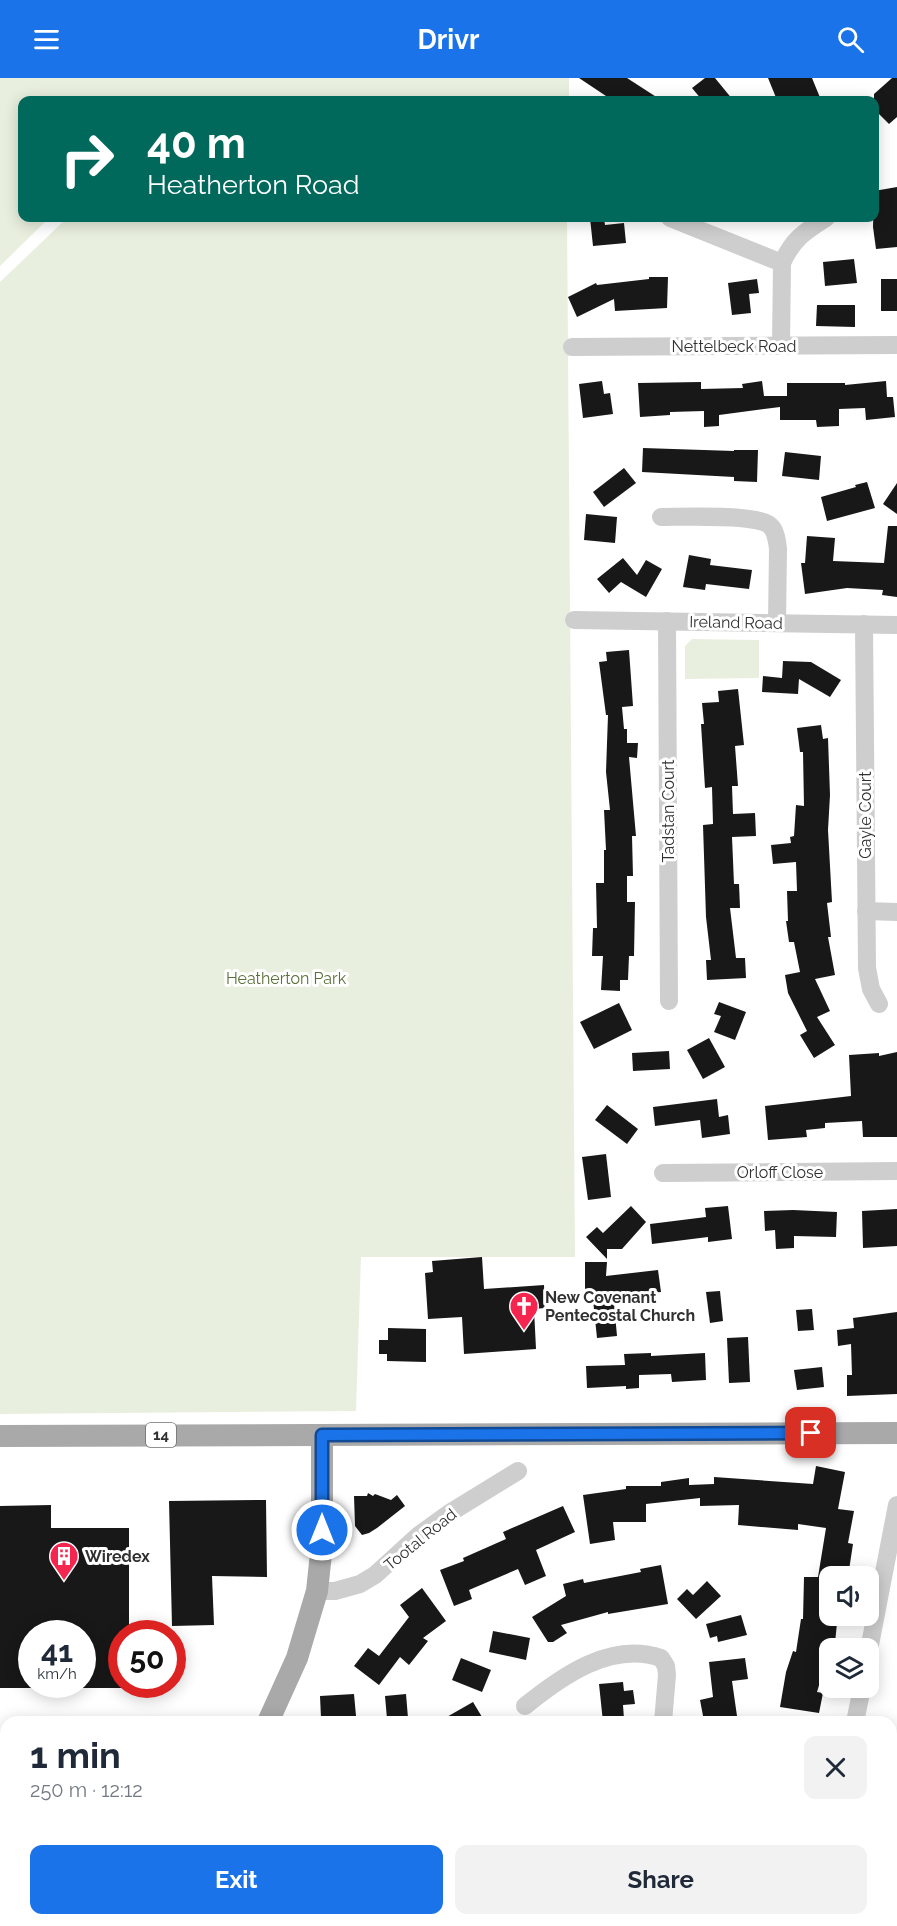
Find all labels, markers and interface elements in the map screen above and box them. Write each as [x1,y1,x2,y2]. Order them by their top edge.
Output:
icon: menu [30,23,63,56]
icon: search [834,23,867,56]
text: Drivr [418,24,479,55]
text: 40 m [147,119,246,168]
icon: right [48,120,126,198]
text: Heatherton Road [147,169,360,200]
street label: Nettelbeck Road [672,337,796,356]
street label: Ireland Road [689,612,783,633]
street label: Tadstan Court [659,759,678,862]
street label: Gayle Court [856,771,875,859]
park label: Heatherton Park [226,969,347,988]
street label: Orloff Close [737,1163,823,1182]
place label: New Covenant Pentecostal Church [545,1288,695,1325]
church icon: New Covenant Pentecostal Church [508,1290,540,1332]
pin [785,1407,836,1458]
icon: arrive [794,1416,827,1449]
road number: 14 [146,1423,176,1447]
position arrow [290,1498,354,1562]
street label: Tootal Road [380,1505,460,1574]
building icon: Wiredex [48,1540,80,1582]
place label: Wiredex [85,1547,150,1566]
map controls [819,1566,879,1698]
button: sound [819,1566,879,1626]
speed limit sign: 50 [108,1620,186,1698]
text: 41 [41,1634,73,1669]
button: layers [819,1638,879,1698]
text: km/h [37,1665,77,1683]
text: 1 min [30,1734,121,1776]
button: close [804,1736,867,1799]
text: 250 m · 12:12 [30,1778,143,1802]
button: Exit [30,1845,443,1914]
button: Share [455,1845,867,1914]

